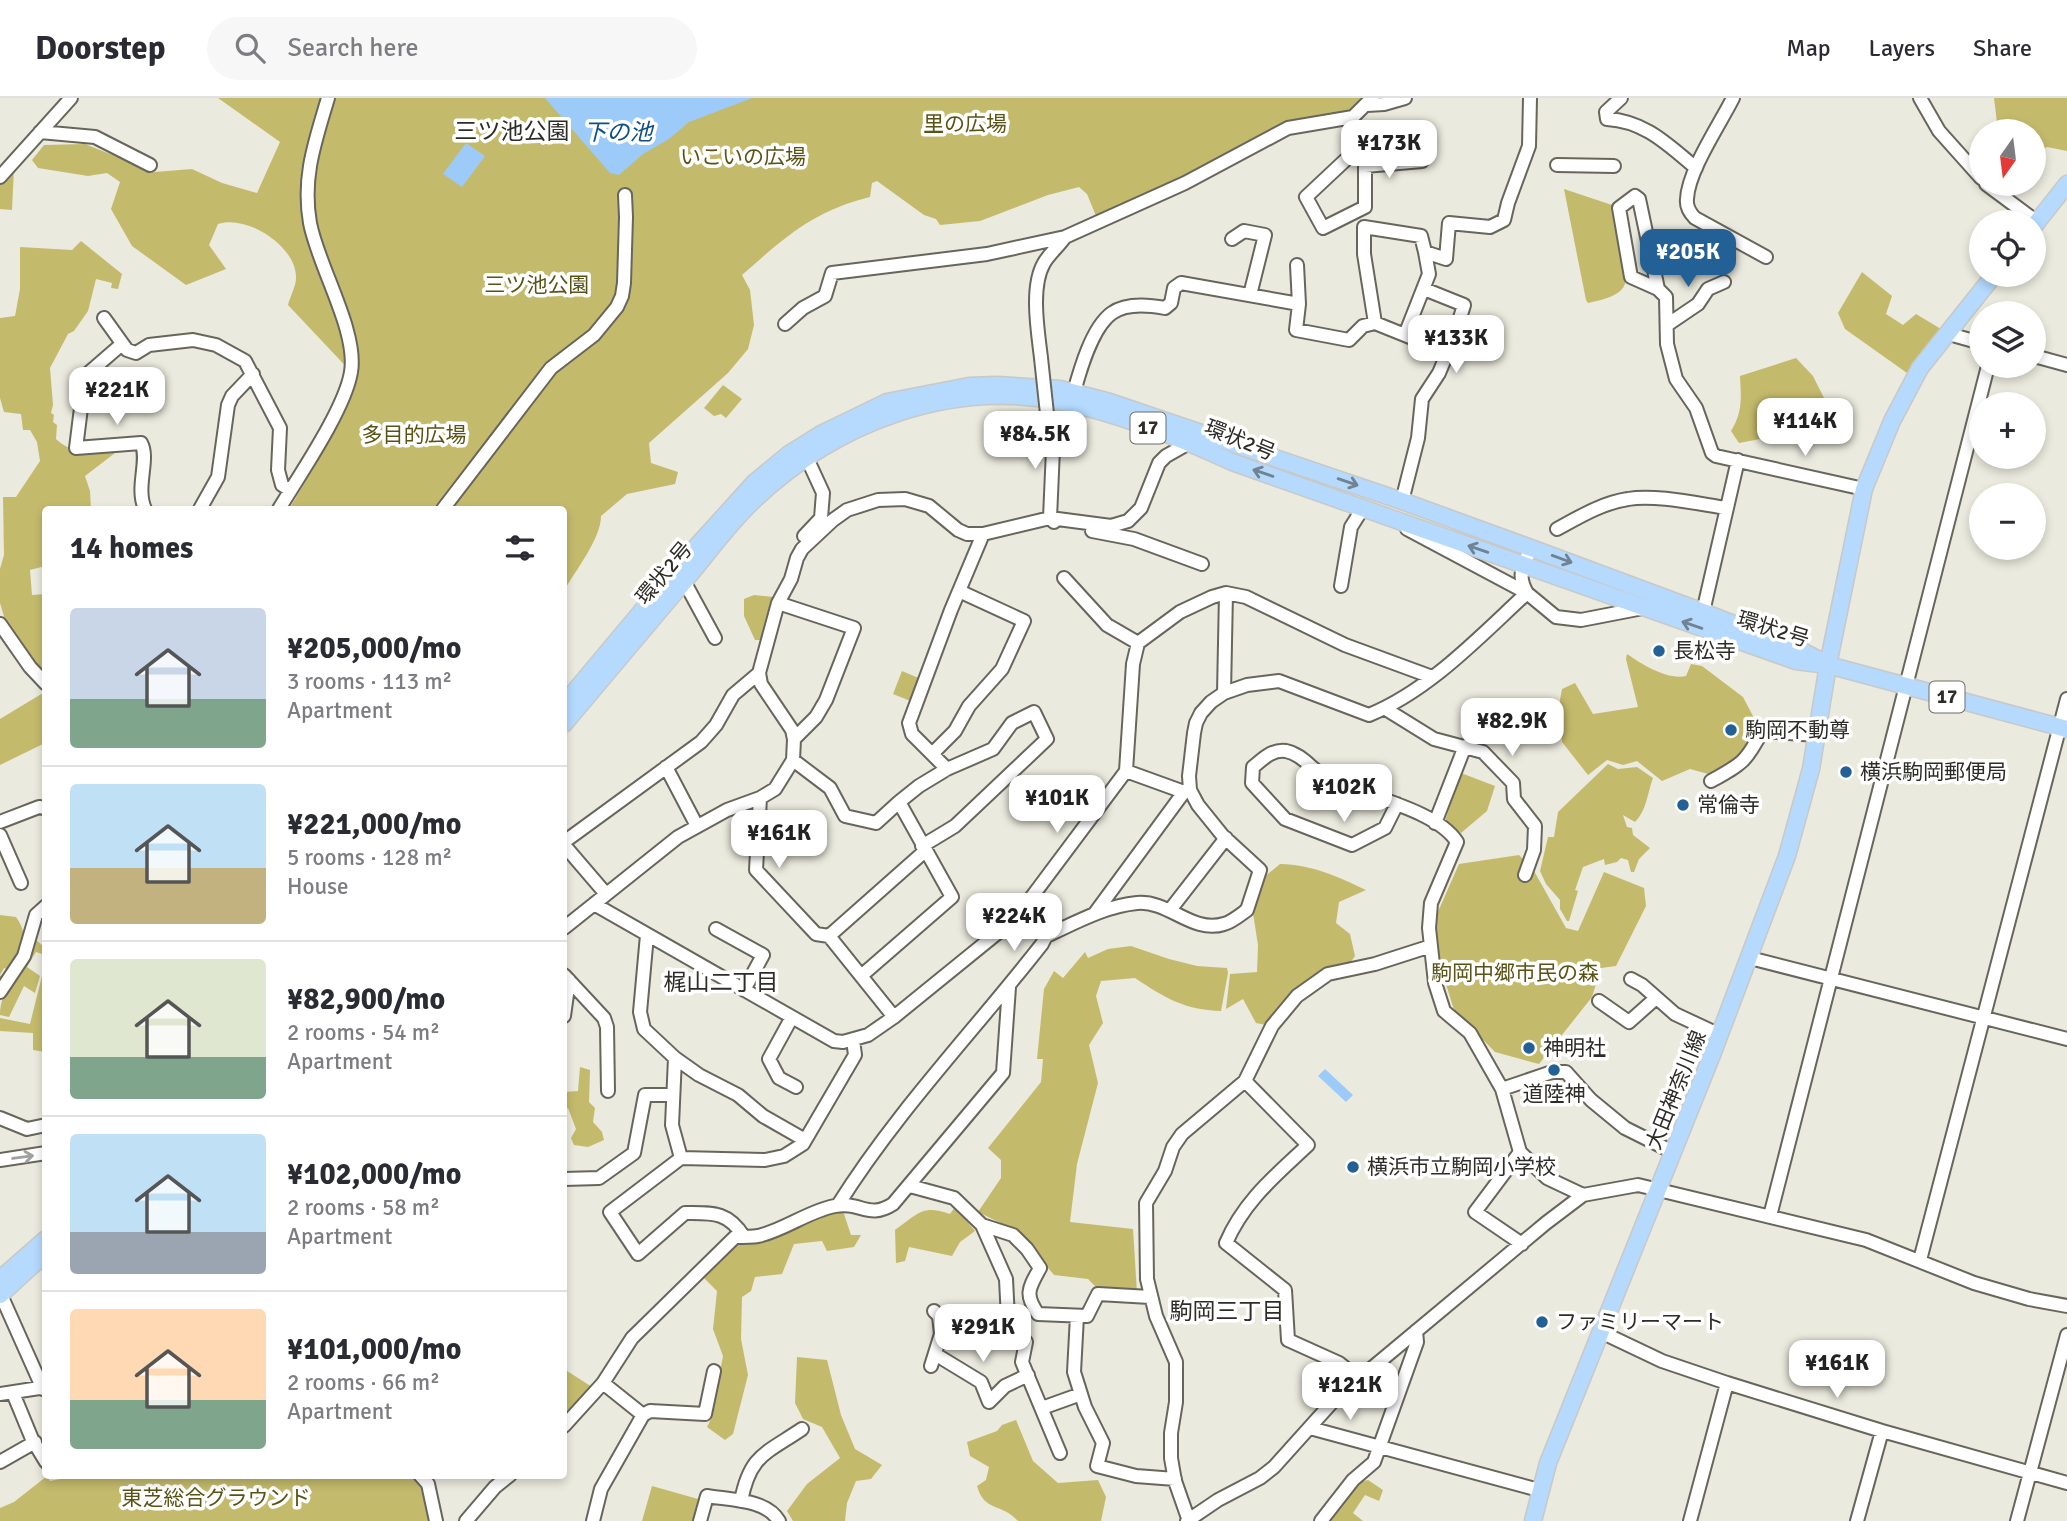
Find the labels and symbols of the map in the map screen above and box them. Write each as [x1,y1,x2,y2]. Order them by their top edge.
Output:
park label: 里の広場 [923,111,1007,137]
district label: 三ツ池公園 [455,117,570,146]
water label: 下の池 [584,118,655,147]
north arrow [1969,119,2046,196]
pin: ¥173K [1340,120,1438,180]
park label: いこいの広場 [680,144,806,170]
pin: ¥205K [1639,230,1737,289]
park label: 三ツ池公園 [485,272,590,298]
pin: ¥133K [1407,316,1505,375]
pin: ¥221K [68,368,166,427]
pin: ¥114K [1756,398,1854,458]
pin: ¥84.5K [978,412,1092,471]
road number: 17 [1130,412,1166,444]
street label: 環状2号 [1201,414,1279,466]
park label: 多目的広場 [362,422,467,448]
one-way arrow [1253,466,1275,478]
one-way arrow [1336,477,1358,490]
street label: 環状2号 [630,536,698,610]
one-way arrow [1467,542,1489,555]
one-way arrow [1550,554,1572,567]
street label: 環状2号 [1734,606,1812,652]
one-way arrow [1682,618,1704,630]
place label: 長松寺 [1673,638,1736,664]
marker: 長松寺 [1651,643,1667,659]
road number: 17 [1930,682,1965,712]
pin: ¥82.9K [1455,698,1569,758]
place label: 駒岡不動尊 [1745,717,1850,743]
marker: 駒岡不動尊 [1723,722,1739,738]
place label: 横浜駒岡郵便局 [1860,759,2007,785]
pin: ¥102K [1295,764,1393,824]
marker: 横浜駒岡郵便局 [1838,764,1854,780]
pin: ¥101K [1008,776,1106,835]
place label: 常倫寺 [1697,792,1760,818]
marker: 常倫寺 [1675,797,1691,813]
pin: ¥161K [730,810,828,870]
pin: ¥224K [965,894,1063,953]
park label: 駒岡中郷市民の森 [1431,960,1599,986]
district label: 梶山二丁目 [664,968,779,997]
street label: 大田神奈川線 [1640,1027,1712,1153]
place label: 神明社 [1543,1035,1606,1061]
marker: 神明社 [1521,1040,1537,1056]
marker: 道陸神 [1546,1062,1562,1078]
place label: 道陸神 [1523,1081,1586,1107]
one-way arrow [11,1150,34,1163]
place label: 横浜市立駒岡小学校 [1367,1154,1556,1180]
marker: 横浜市立駒岡小学校 [1345,1159,1361,1175]
district label: 駒岡三丁目 [1170,1297,1285,1326]
pin: ¥291K [934,1304,1032,1364]
place label: ファミリーマート [1556,1309,1724,1335]
marker: ファミリーマート [1534,1314,1550,1330]
pin: ¥161K [1788,1340,1886,1400]
pin: ¥121K [1301,1362,1399,1422]
park label: 東芝総合グラウンド [122,1485,311,1511]

